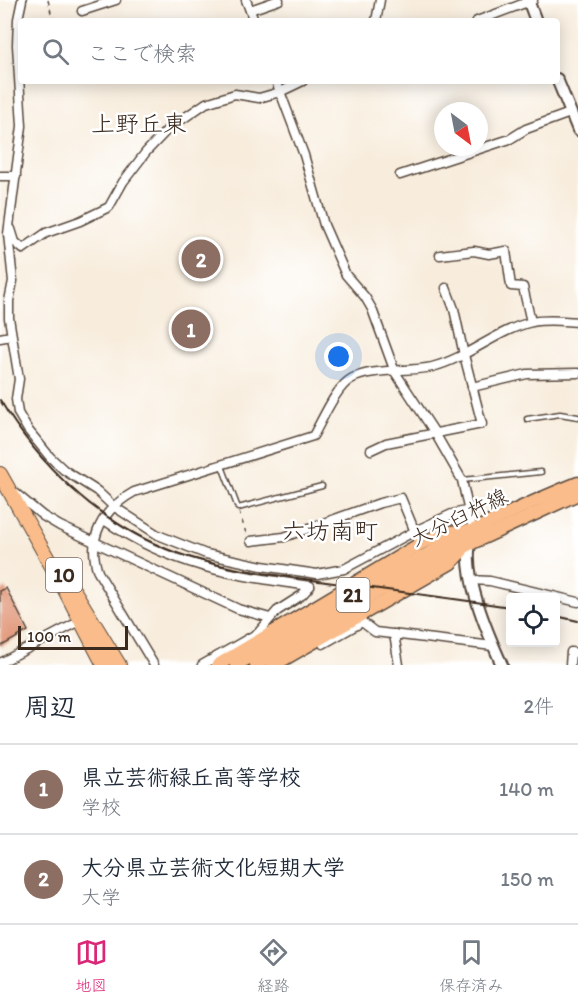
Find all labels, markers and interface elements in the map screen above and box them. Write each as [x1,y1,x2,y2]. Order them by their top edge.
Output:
search box [18,18,560,84]
icon: search [39,35,72,68]
text: ここで検索 [87,40,197,67]
north arrow [434,102,488,156]
district label: 上野丘東 [91,109,187,138]
pin: 2 [182,236,220,282]
pin: 1 [172,306,210,352]
your location [324,342,353,371]
street label: 大分臼杵線 [406,483,512,551]
district label: 六坊南町 [282,516,378,545]
road number: 10 [46,558,82,592]
road number: 21 [336,578,370,612]
map controls [506,593,560,647]
button: locate [506,593,560,647]
scale bar [18,623,128,650]
text: 100 m [27,627,71,646]
text: 周辺 [24,691,76,723]
text: 2件 [523,694,554,718]
text: 県立芸術緑丘高等学校 [81,764,301,791]
text: 1 [39,777,48,801]
text: 140 m [499,777,554,801]
text: 学校 [81,795,121,819]
text: 大分県立芸術文化短期大学 [81,854,345,881]
text: 2 [38,867,49,891]
text: 150 m [501,867,554,891]
text: 大学 [81,885,121,909]
tab: 地図 [75,936,108,996]
tab: 経路 [257,936,290,996]
tab: 保存済み [439,936,503,996]

